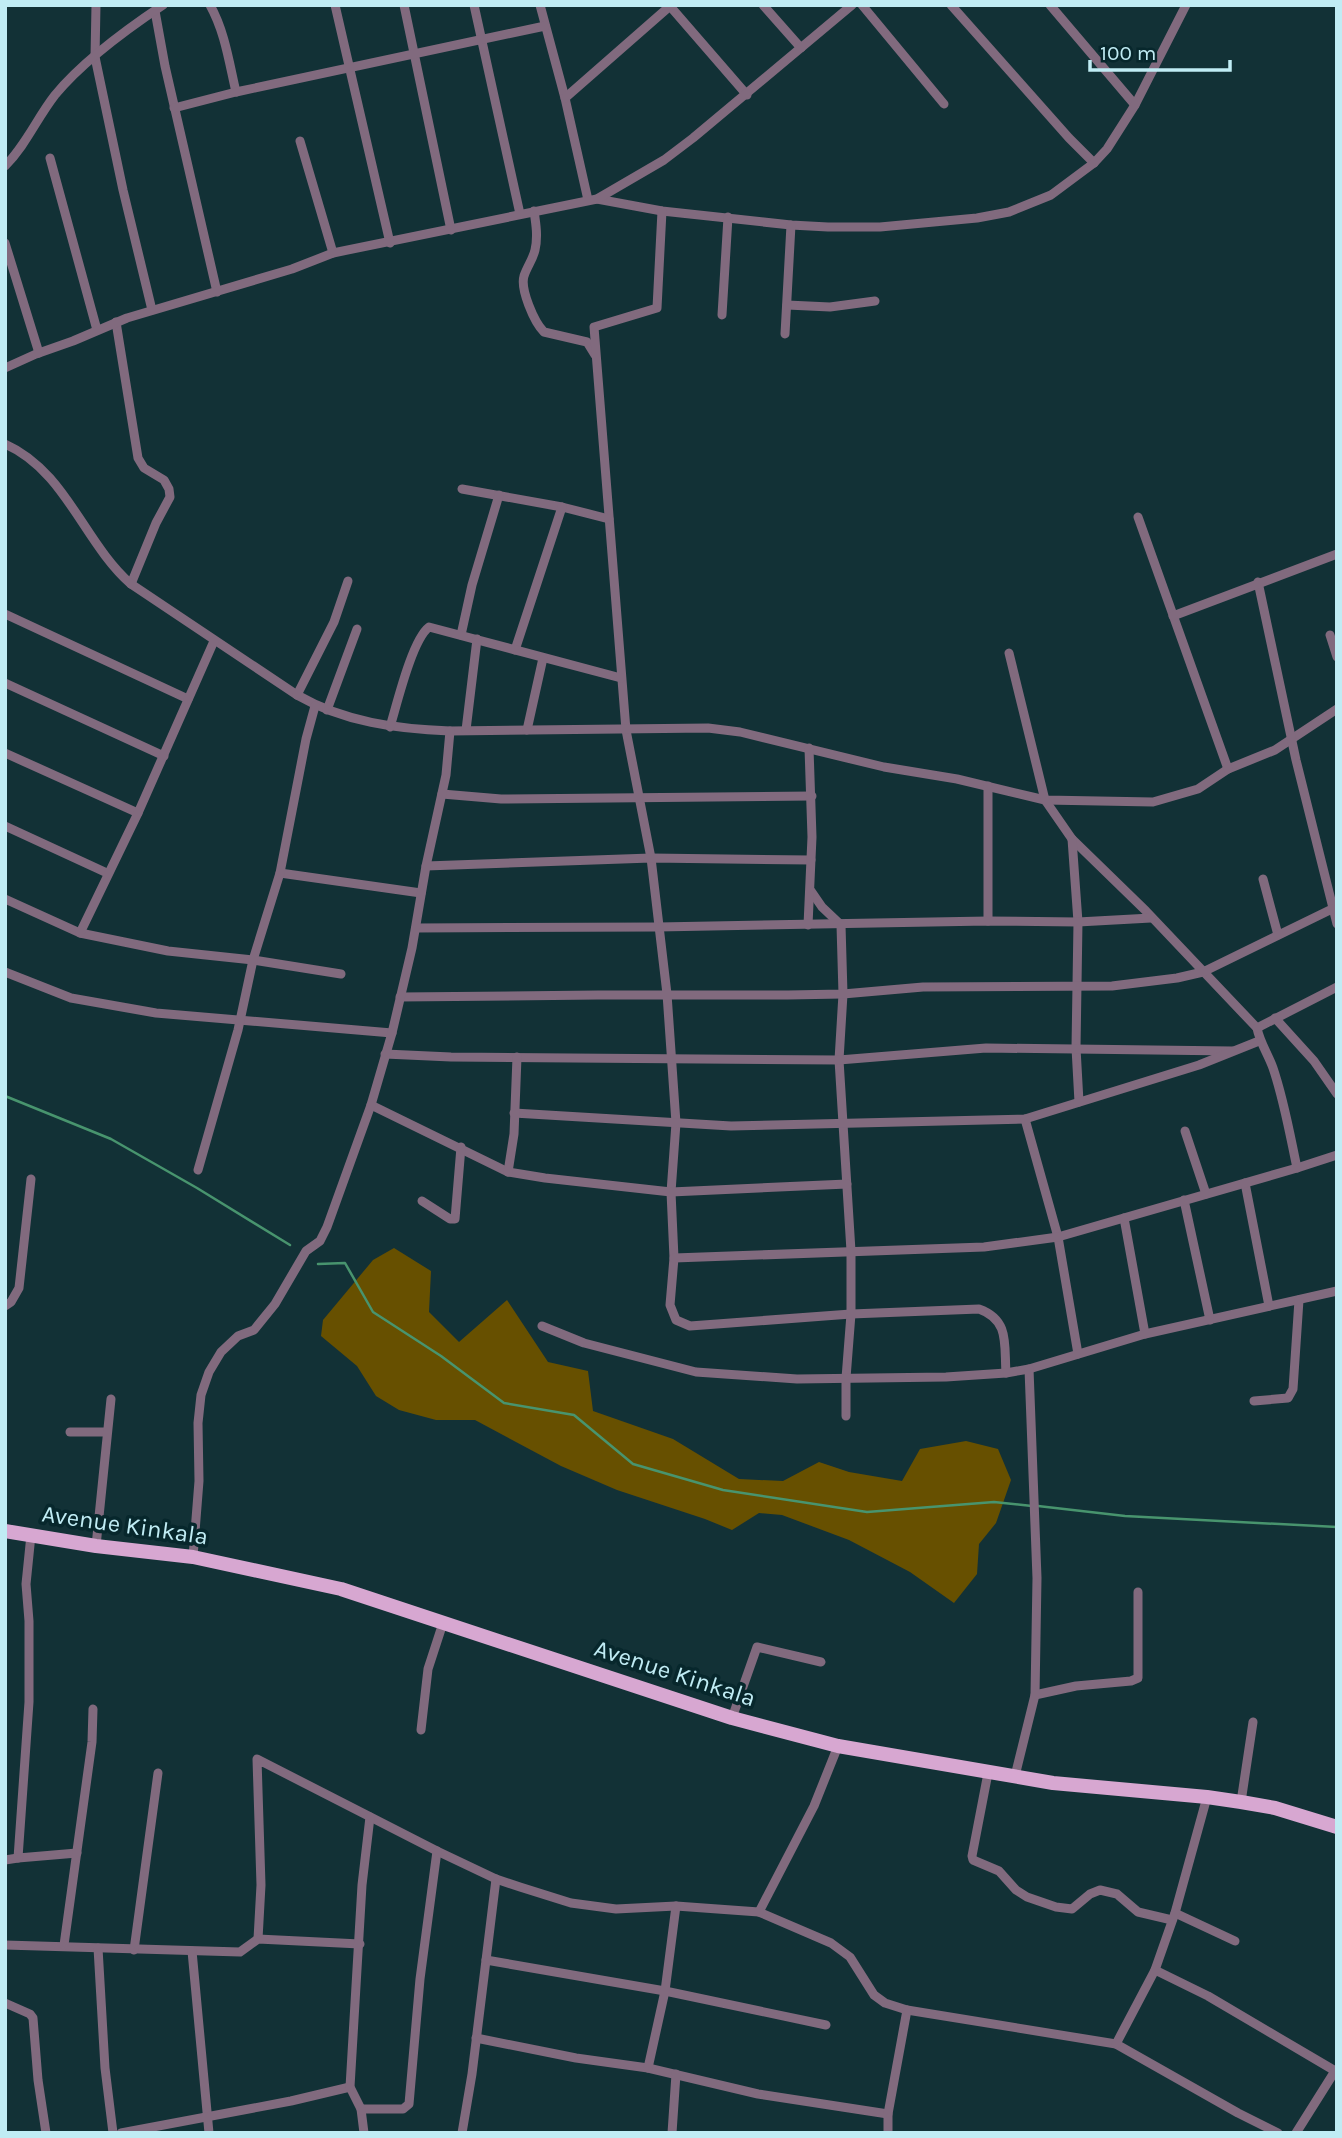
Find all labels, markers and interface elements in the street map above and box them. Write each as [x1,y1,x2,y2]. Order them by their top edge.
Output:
scale bar [1090,28,1230,72]
text: 100 m [1100,41,1157,65]
street label: Avenue Kinkala [40,1499,210,1551]
street label: Avenue Kinkala [591,1634,759,1712]

